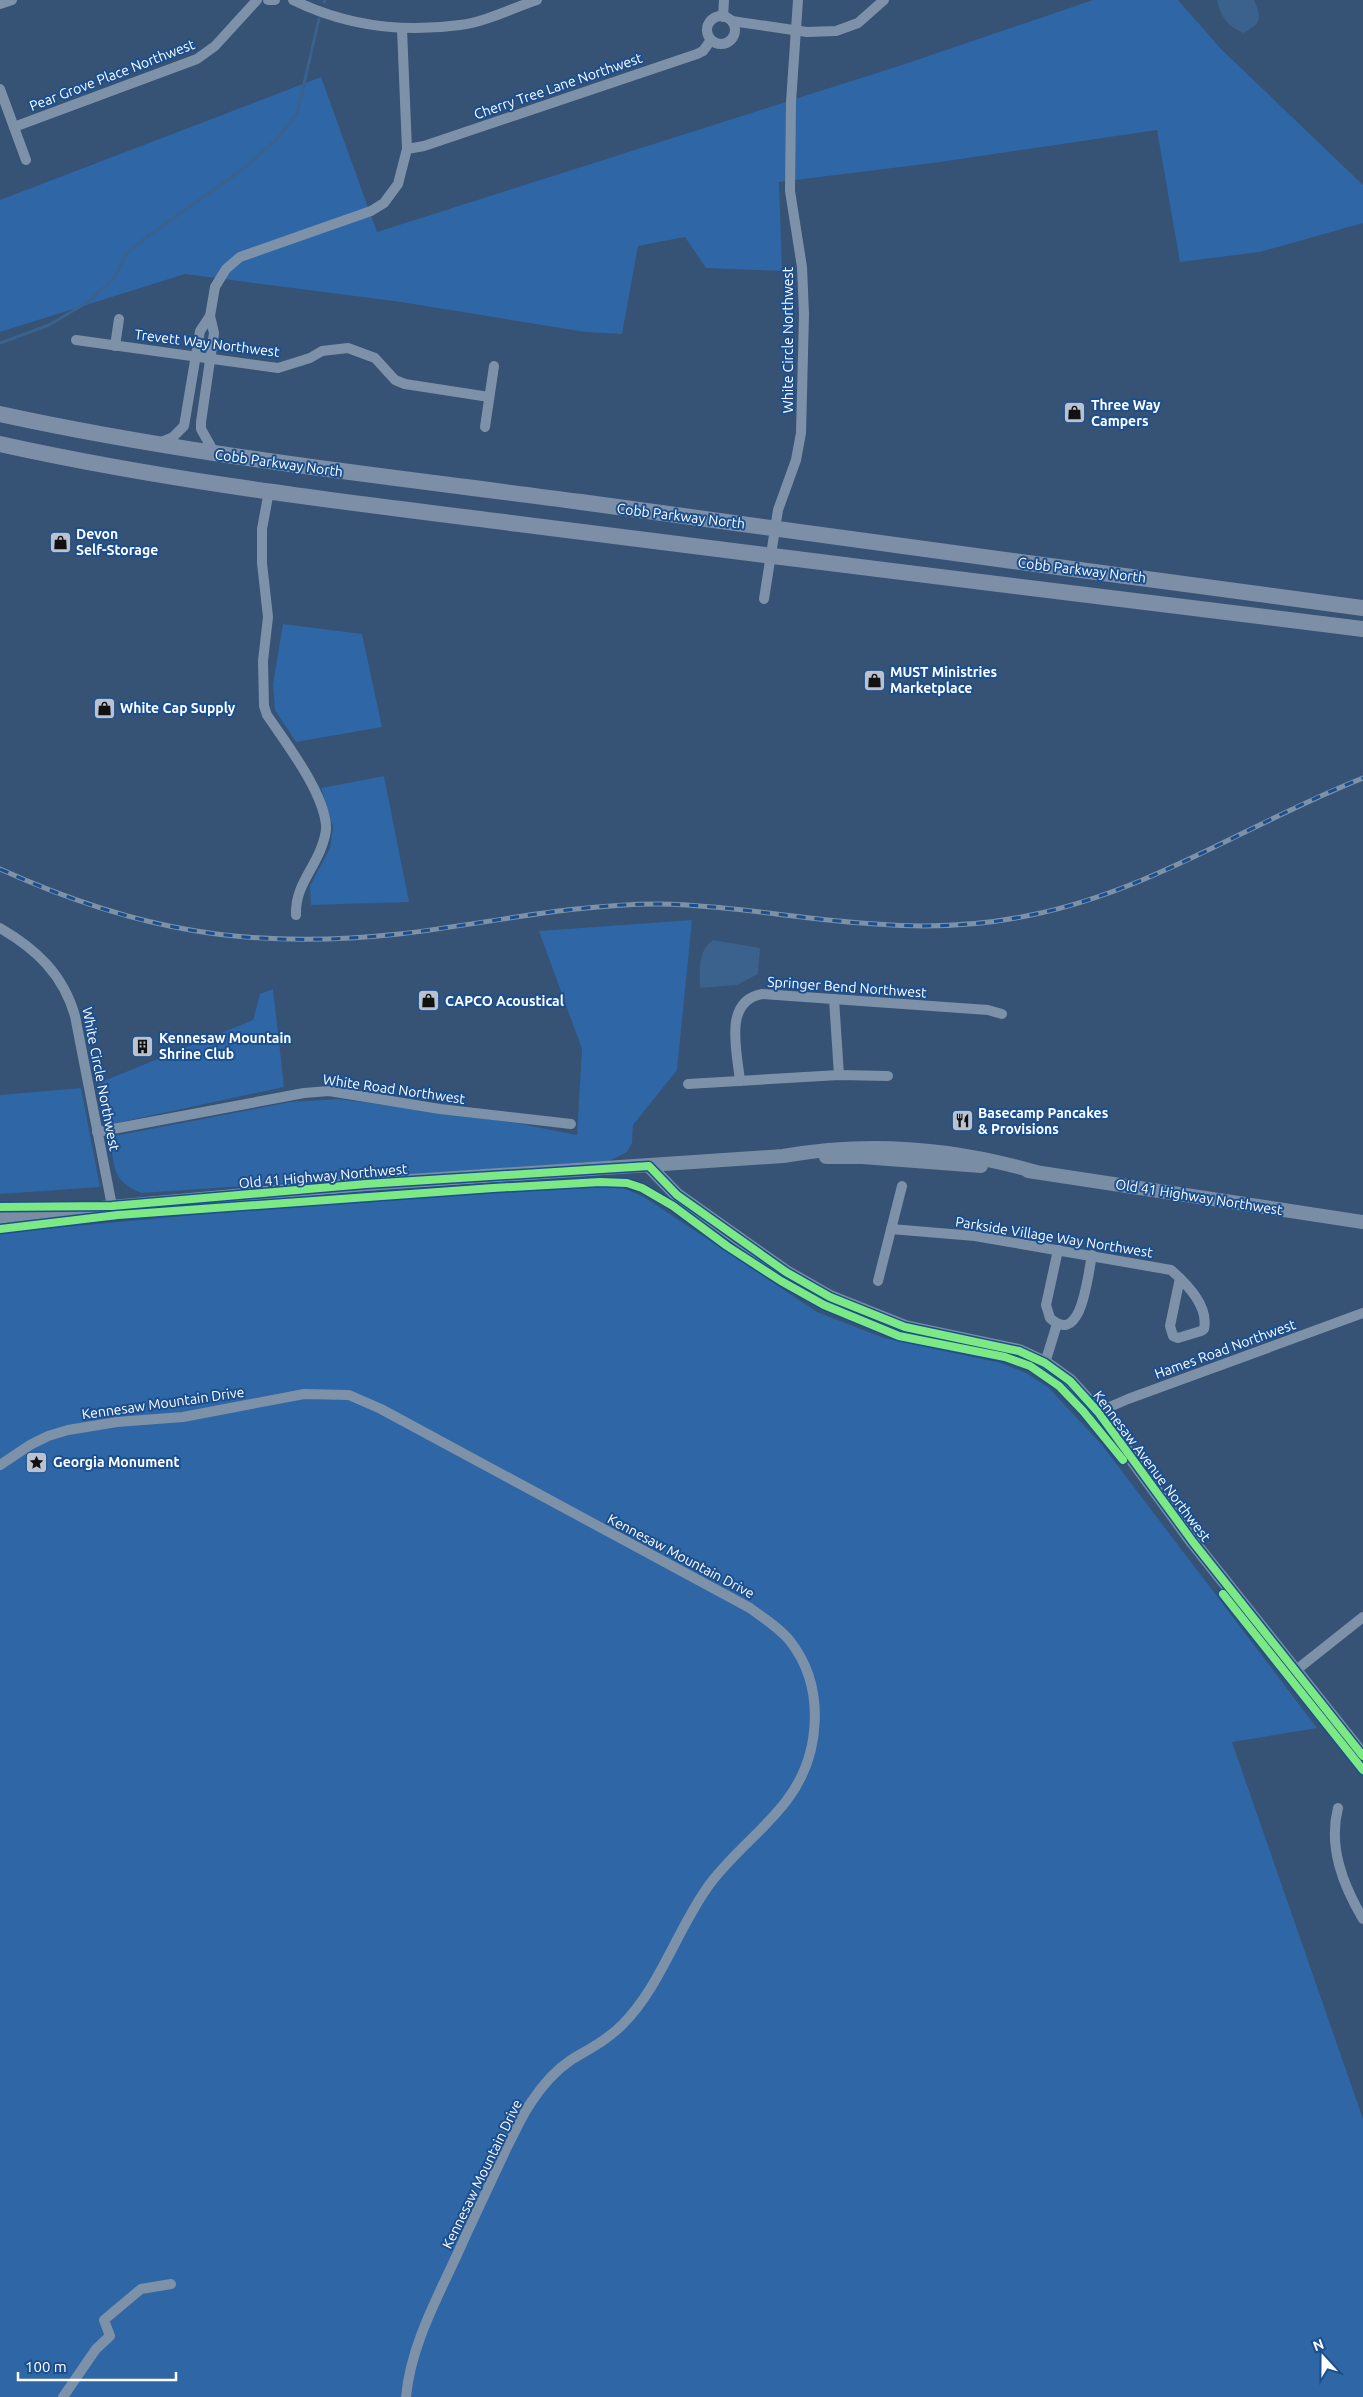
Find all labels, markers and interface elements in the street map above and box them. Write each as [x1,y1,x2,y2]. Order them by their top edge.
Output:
street label: Pear Grove Place Northwest [27,36,197,114]
street label: Cherry Tree Lane Northwest [472,49,645,122]
street label: White Circle Northwest [780,266,796,413]
street label: Trevett Way Northwest [134,326,281,360]
place label: Three Way Campers [1091,397,1161,429]
shop icon: Three Way Campers [1063,401,1087,425]
street label: Cobb Parkway North [214,446,344,480]
street label: Cobb Parkway North [616,500,746,532]
place label: Devon Self-Storage [76,526,158,558]
shop icon: Devon Self-Storage [48,530,72,554]
street label: Cobb Parkway North [1017,554,1147,586]
place label: MUST Ministries Marketplace [890,664,998,696]
shop icon: MUST Ministries Marketplace [862,668,886,692]
shop icon: White Cap Supply [92,696,116,720]
place label: White Cap Supply [120,700,236,716]
street label: Springer Bend Northwest [767,973,928,1001]
shop icon: CAPCO Acoustical [417,989,441,1013]
place label: CAPCO Acoustical [445,993,564,1009]
street label: White Circle Northwest [79,1006,123,1153]
place label: Kennesaw Mountain Shrine Club [159,1030,292,1062]
building icon: Kennesaw Mountain Shrine Club [131,1034,155,1058]
street label: White Road Northwest [322,1071,467,1107]
place label: Basecamp Pancakes & Provisions [978,1105,1109,1137]
restaurant icon: Basecamp Pancakes & Provisions [950,1109,974,1133]
street label: Old 41 Highway Northwest [238,1161,408,1191]
street label: Old 41 Highway Northwest [1114,1176,1284,1218]
street label: Parkside Village Way Northwest [954,1213,1154,1261]
street label: Hames Road Northwest [1152,1316,1298,1382]
street label: Kennesaw Mountain Drive [81,1384,245,1422]
street label: Kennesaw Avenue Northwest [1090,1387,1214,1545]
place icon: Georgia Monument [25,1450,49,1474]
place label: Georgia Monument [53,1454,180,1470]
street label: Kennesaw Mountain Drive [605,1510,757,1602]
street label: Kennesaw Mountain Drive [439,2097,525,2251]
north arrow [1298,2332,1348,2382]
text: N [1311,2336,1326,2354]
scale bar [18,2350,175,2382]
text: 100 m [25,2358,67,2375]

